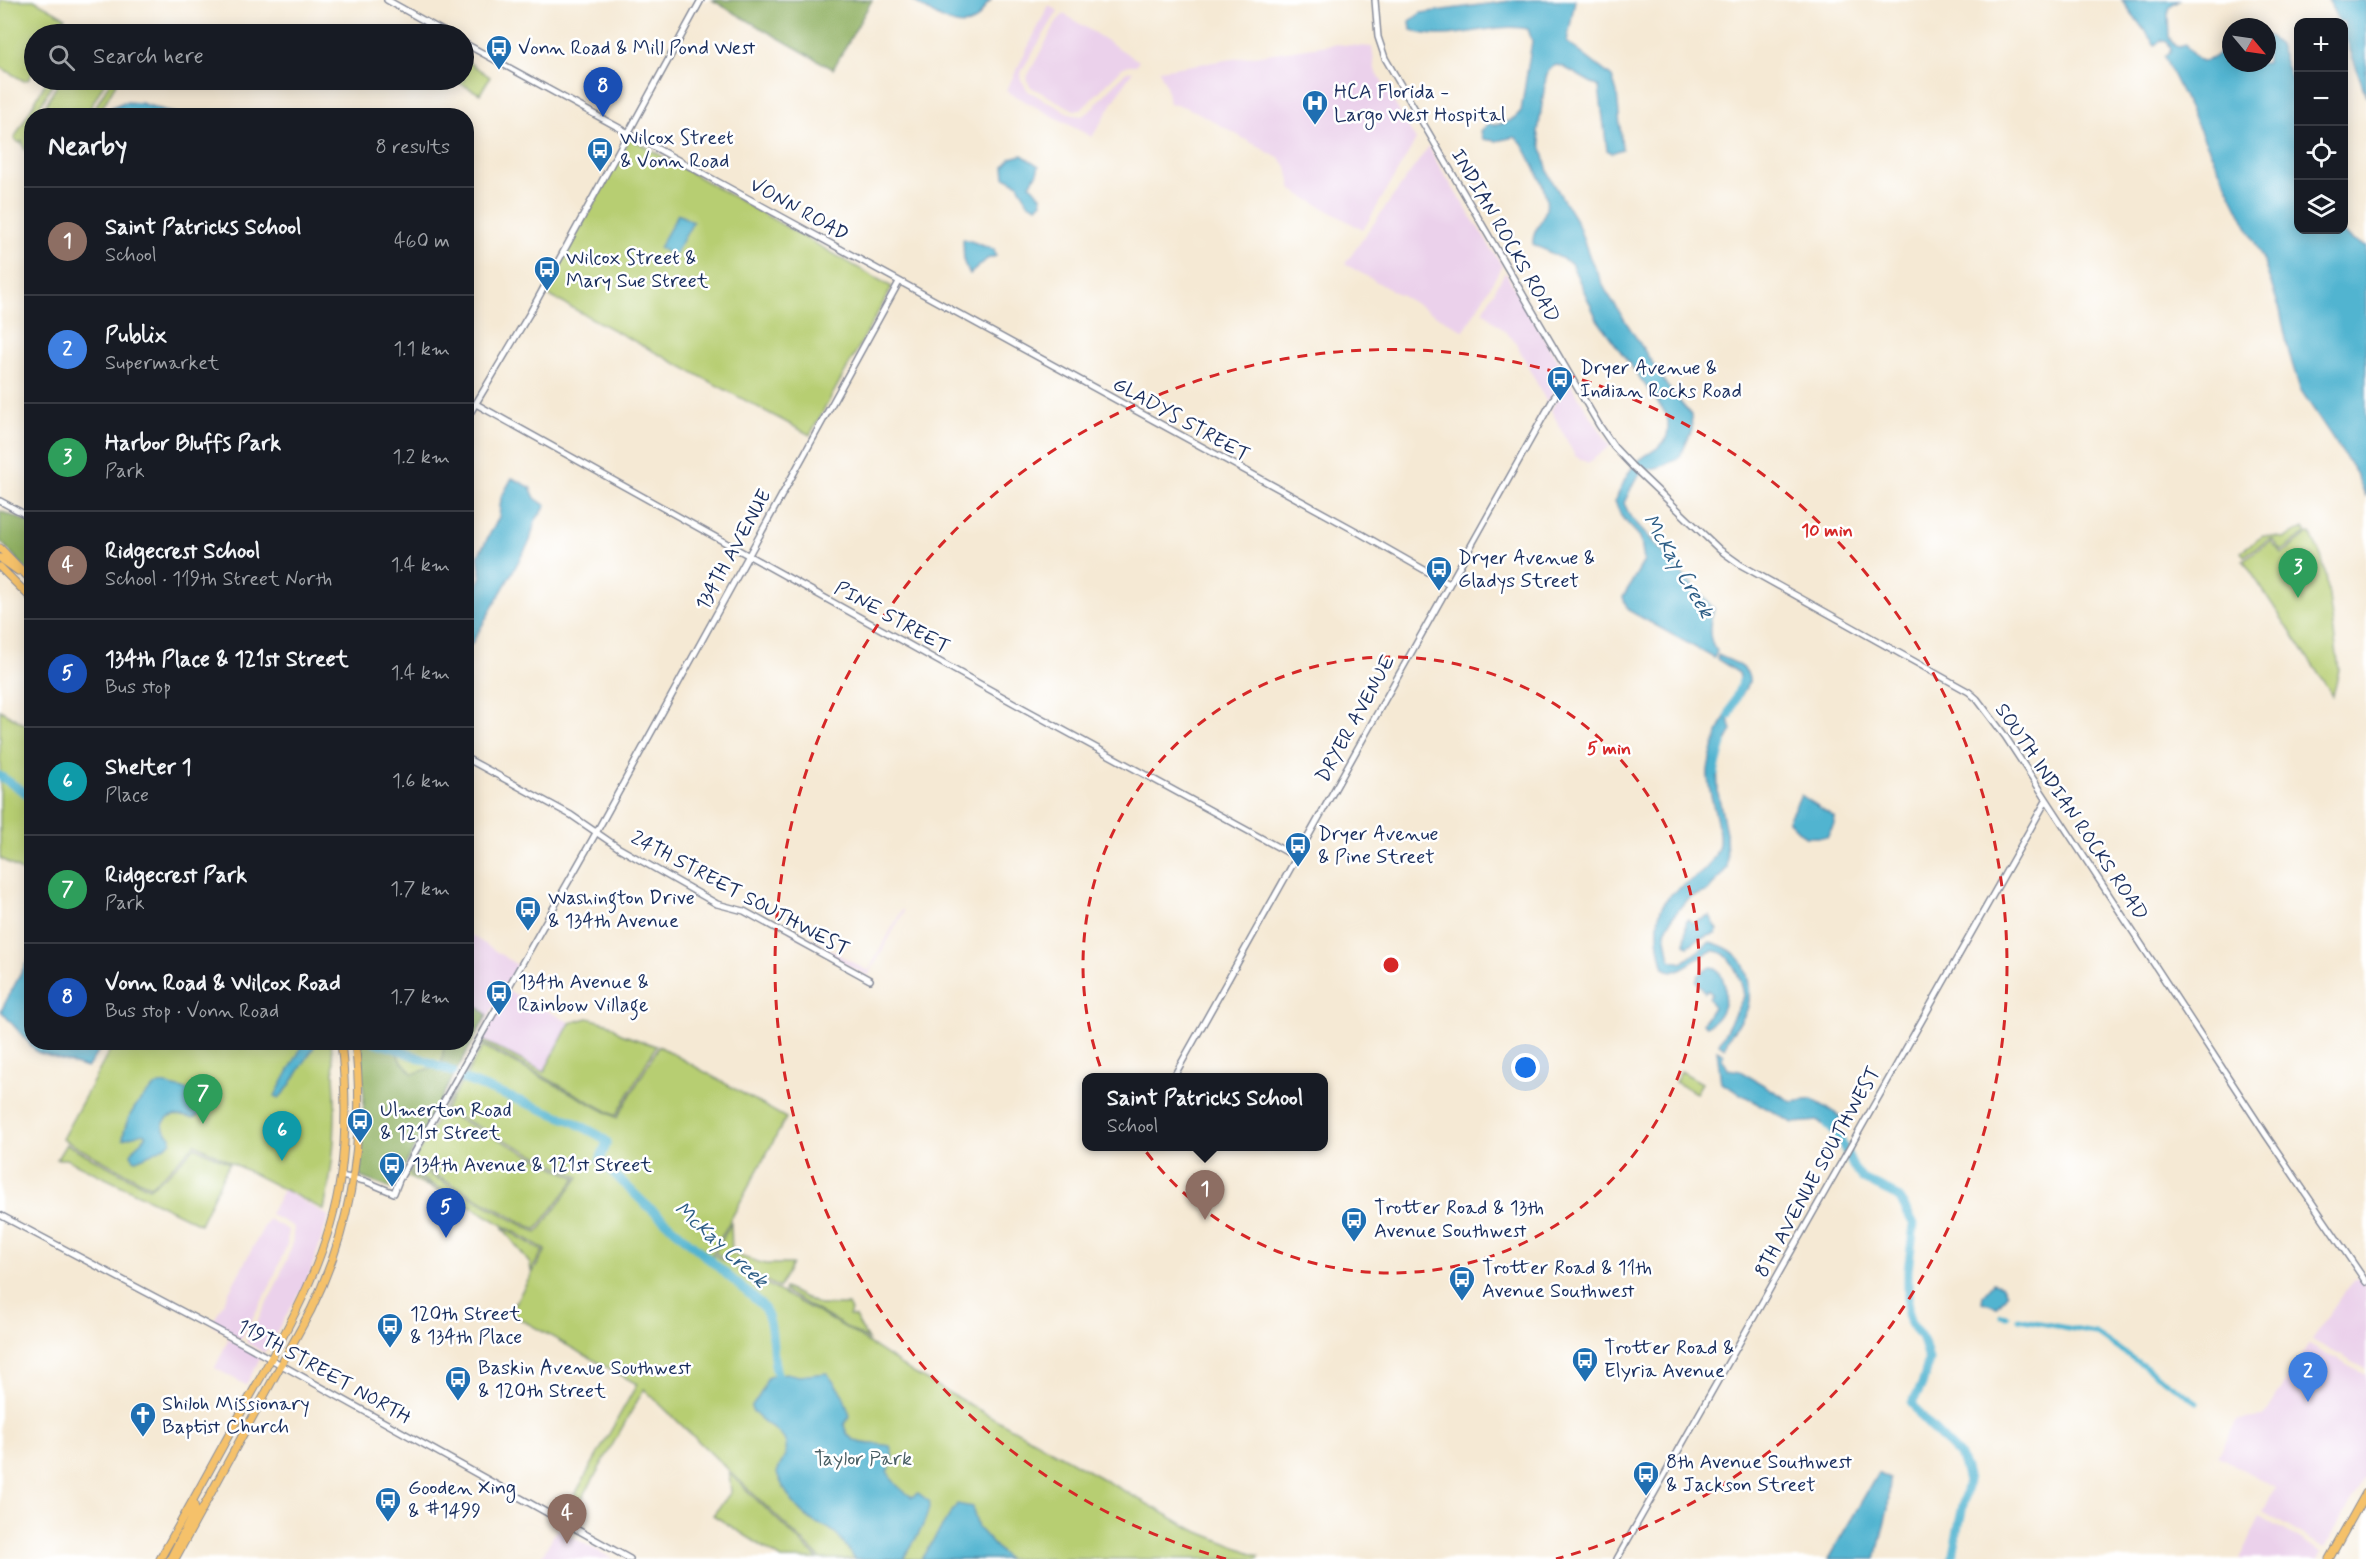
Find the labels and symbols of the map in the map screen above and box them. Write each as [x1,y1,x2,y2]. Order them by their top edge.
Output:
north arrow [2222,18,2276,72]
bus stop icon: Vonn Road & Mill Pond West [484,33,514,71]
place label: Vonn Road & Mill Pond West [518,35,755,62]
pin: 8 [584,68,622,117]
place label: HCA Florida - Largo West Hospital [1334,79,1506,130]
hospital icon: HCA Florida - Largo West Hospital [1300,88,1330,126]
place label: Wilcox Street & Vonn Road [620,125,734,175]
bus stop icon: Wilcox Street & Vonn Road [585,135,615,173]
street label: INDIAN ROCKS ROAD [1444,144,1566,328]
street label: VONN ROAD [745,172,853,248]
place label: Wilcox Street & Mary Sue Street [566,245,709,295]
bus stop icon: Wilcox Street & Mary Sue Street [532,254,562,292]
place label: Dryer Avenue & Indian Rocks Road [1580,355,1742,405]
bus stop icon: Dryer Avenue & Indian Rocks Road [1545,364,1575,402]
street label: GLADYS STREET [1108,371,1254,469]
street label: 134TH AVENUE [690,485,778,615]
water label: McKay Creek [1636,509,1721,625]
text: 10 min [1801,519,1853,543]
place label: Dryer Avenue & Gladys Street [1458,545,1595,595]
pin: 3 [2278,548,2318,598]
bus stop icon: Dryer Avenue & Gladys Street [1424,554,1454,592]
street label: PINE STREET [829,575,955,661]
street label: DRYER AVENUE [1310,650,1402,788]
street label: SOUTH INDIAN ROCKS ROAD [1988,698,2154,926]
text: 5 min [1587,737,1631,761]
place label: Dryer Avenue & Pine Street [1318,821,1438,871]
street label: 24TH STREET SOUTHWEST [626,825,854,963]
bus stop icon: Dryer Avenue & Pine Street [1283,830,1313,868]
place label: Washington Drive & 134th Avenue [548,885,695,935]
bus stop icon: Washington Drive & 134th Avenue [513,894,543,932]
centre of rings [1381,955,1401,975]
place label: 134th Avenue & Rainbow Village [518,969,649,1021]
bus stop icon: 134th Avenue & Rainbow Village [484,978,514,1016]
your location [1511,1053,1540,1082]
street label: 8TH AVENUE SOUTHWEST [1749,1062,1887,1282]
pin: 7 [184,1074,222,1124]
place label: Ulmerton Road & 121st Street [380,1097,512,1147]
bus stop icon: Ulmerton Road & 121st Street [345,1106,375,1144]
pin: 6 [262,1112,302,1161]
bus stop icon: 134th Avenue & 121st Street [377,1150,407,1188]
place label: 134th Avenue & 121st Street [412,1152,652,1179]
pin: 1 [1186,1170,1224,1220]
pin: 5 [426,1188,466,1238]
water label: McKay Creek [668,1195,775,1295]
place label: Trotter Road & 13th Avenue Southwest [1374,1195,1544,1245]
bus stop icon: Trotter Road & 13th Avenue Southwest [1339,1205,1369,1243]
place label: Trotter Road & 11th Avenue Southwest [1482,1255,1652,1305]
bus stop icon: Trotter Road & 11th Avenue Southwest [1447,1264,1477,1302]
place label: 120th Street & 134th Place [410,1301,522,1351]
bus stop icon: 120th Street & 134th Place [375,1311,405,1349]
street label: 119TH STREET NORTH [232,1313,416,1431]
place label: Trotter Road & Elyria Avenue [1604,1335,1734,1385]
bus stop icon: Trotter Road & Elyria Avenue [1570,1345,1600,1383]
pin: 2 [2288,1352,2328,1402]
place label: Baskin Avenue Southwest & 120th Street [478,1355,691,1405]
bus stop icon: Baskin Avenue Southwest & 120th Street [443,1364,473,1402]
place label: Shiloh Missionary Baptist Church [162,1391,310,1441]
church icon: Shiloh Missionary Baptist Church [128,1400,158,1438]
park label: Taylor Park [814,1446,912,1473]
place label: 8th Avenue Southwest & Jackson Street [1666,1449,1852,1499]
bus stop icon: 8th Avenue Southwest & Jackson Street [1631,1459,1661,1497]
place label: Gooden Xing & #1499 [408,1475,516,1525]
bus stop icon: Gooden Xing & #1499 [373,1485,403,1523]
pin: 4 [548,1494,586,1544]

